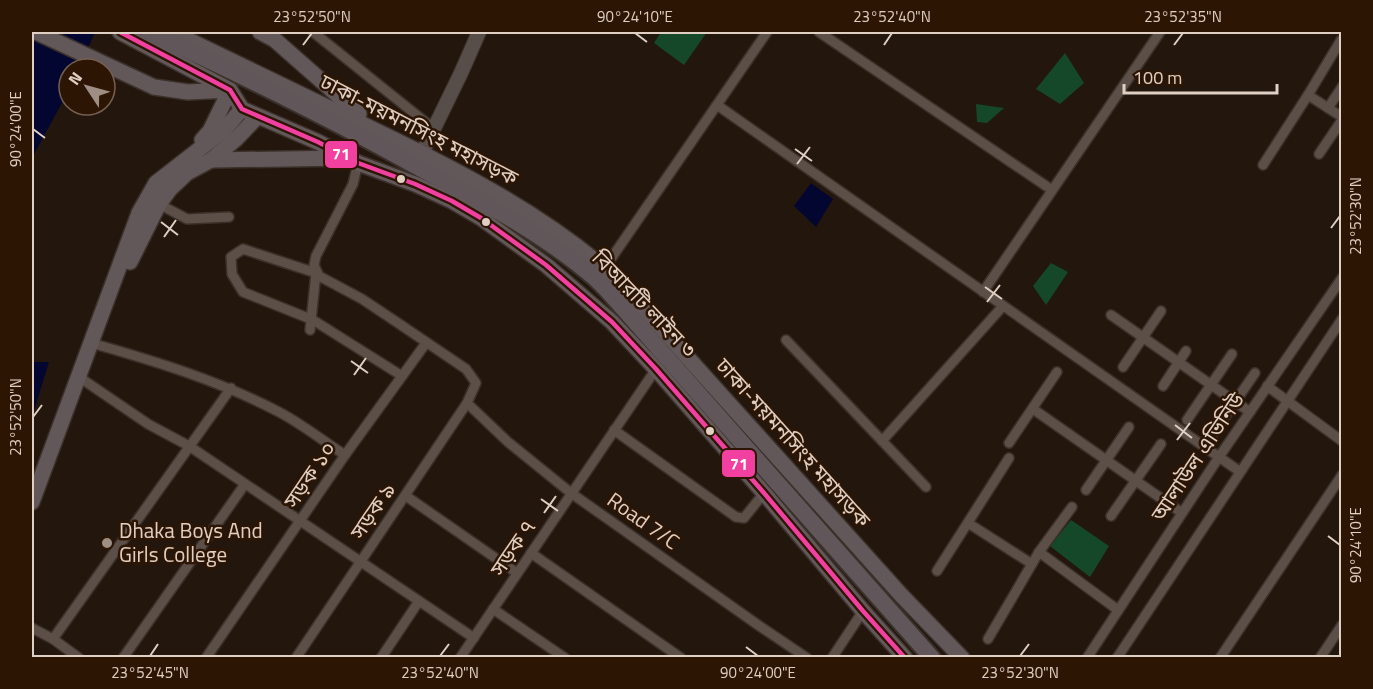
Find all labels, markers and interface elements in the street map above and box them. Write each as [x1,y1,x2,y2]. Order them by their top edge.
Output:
text: 23°52'50"N [273,5,351,28]
text: 90°24'10"E [597,5,673,28]
text: 23°52'40"N [853,5,931,28]
text: 23°52'35"N [1144,5,1222,28]
north arrow [57,57,117,117]
scale bar [1124,57,1277,95]
text: 100 m [1133,64,1182,91]
street label: ঢাকা-ময়মনসিংহ মহাসড়ক [314,65,525,193]
text: N [62,67,88,90]
text: 90°24'00"E [4,91,27,167]
line badge: 71 [324,140,358,169]
text: 71 [332,142,350,166]
unlabelled marker [395,173,407,185]
text: 23°52'30"N [1344,177,1367,255]
unlabelled marker [480,216,492,228]
street label: বিআরটি লাইন ৩ [584,242,704,364]
street label: ঢাকা-ময়মনসিংহ মহাসড়ক [708,350,879,535]
text: 23°52'50"N [4,378,27,456]
street label: আলাউল এভিনিউ [1142,385,1253,528]
unlabelled marker [704,425,716,437]
street label: সড়ক ১০ [275,435,343,515]
line badge: 71 [721,449,756,478]
text: 71 [730,452,748,476]
street label: সড়ক ৯ [341,476,403,546]
street label: Road 7/C [601,484,686,557]
text: 90°24'10"E [1344,507,1367,583]
street label: সড়ক ৭ [481,513,543,583]
place label: Dhaka Boys And Girls College [119,514,263,570]
marker: Dhaka Boys And Girls College [100,536,114,550]
text: 23°52'45"N [111,661,189,684]
text: 23°52'40"N [401,661,479,684]
text: 90°24'00"E [720,661,796,684]
text: 23°52'30"N [981,661,1059,684]

